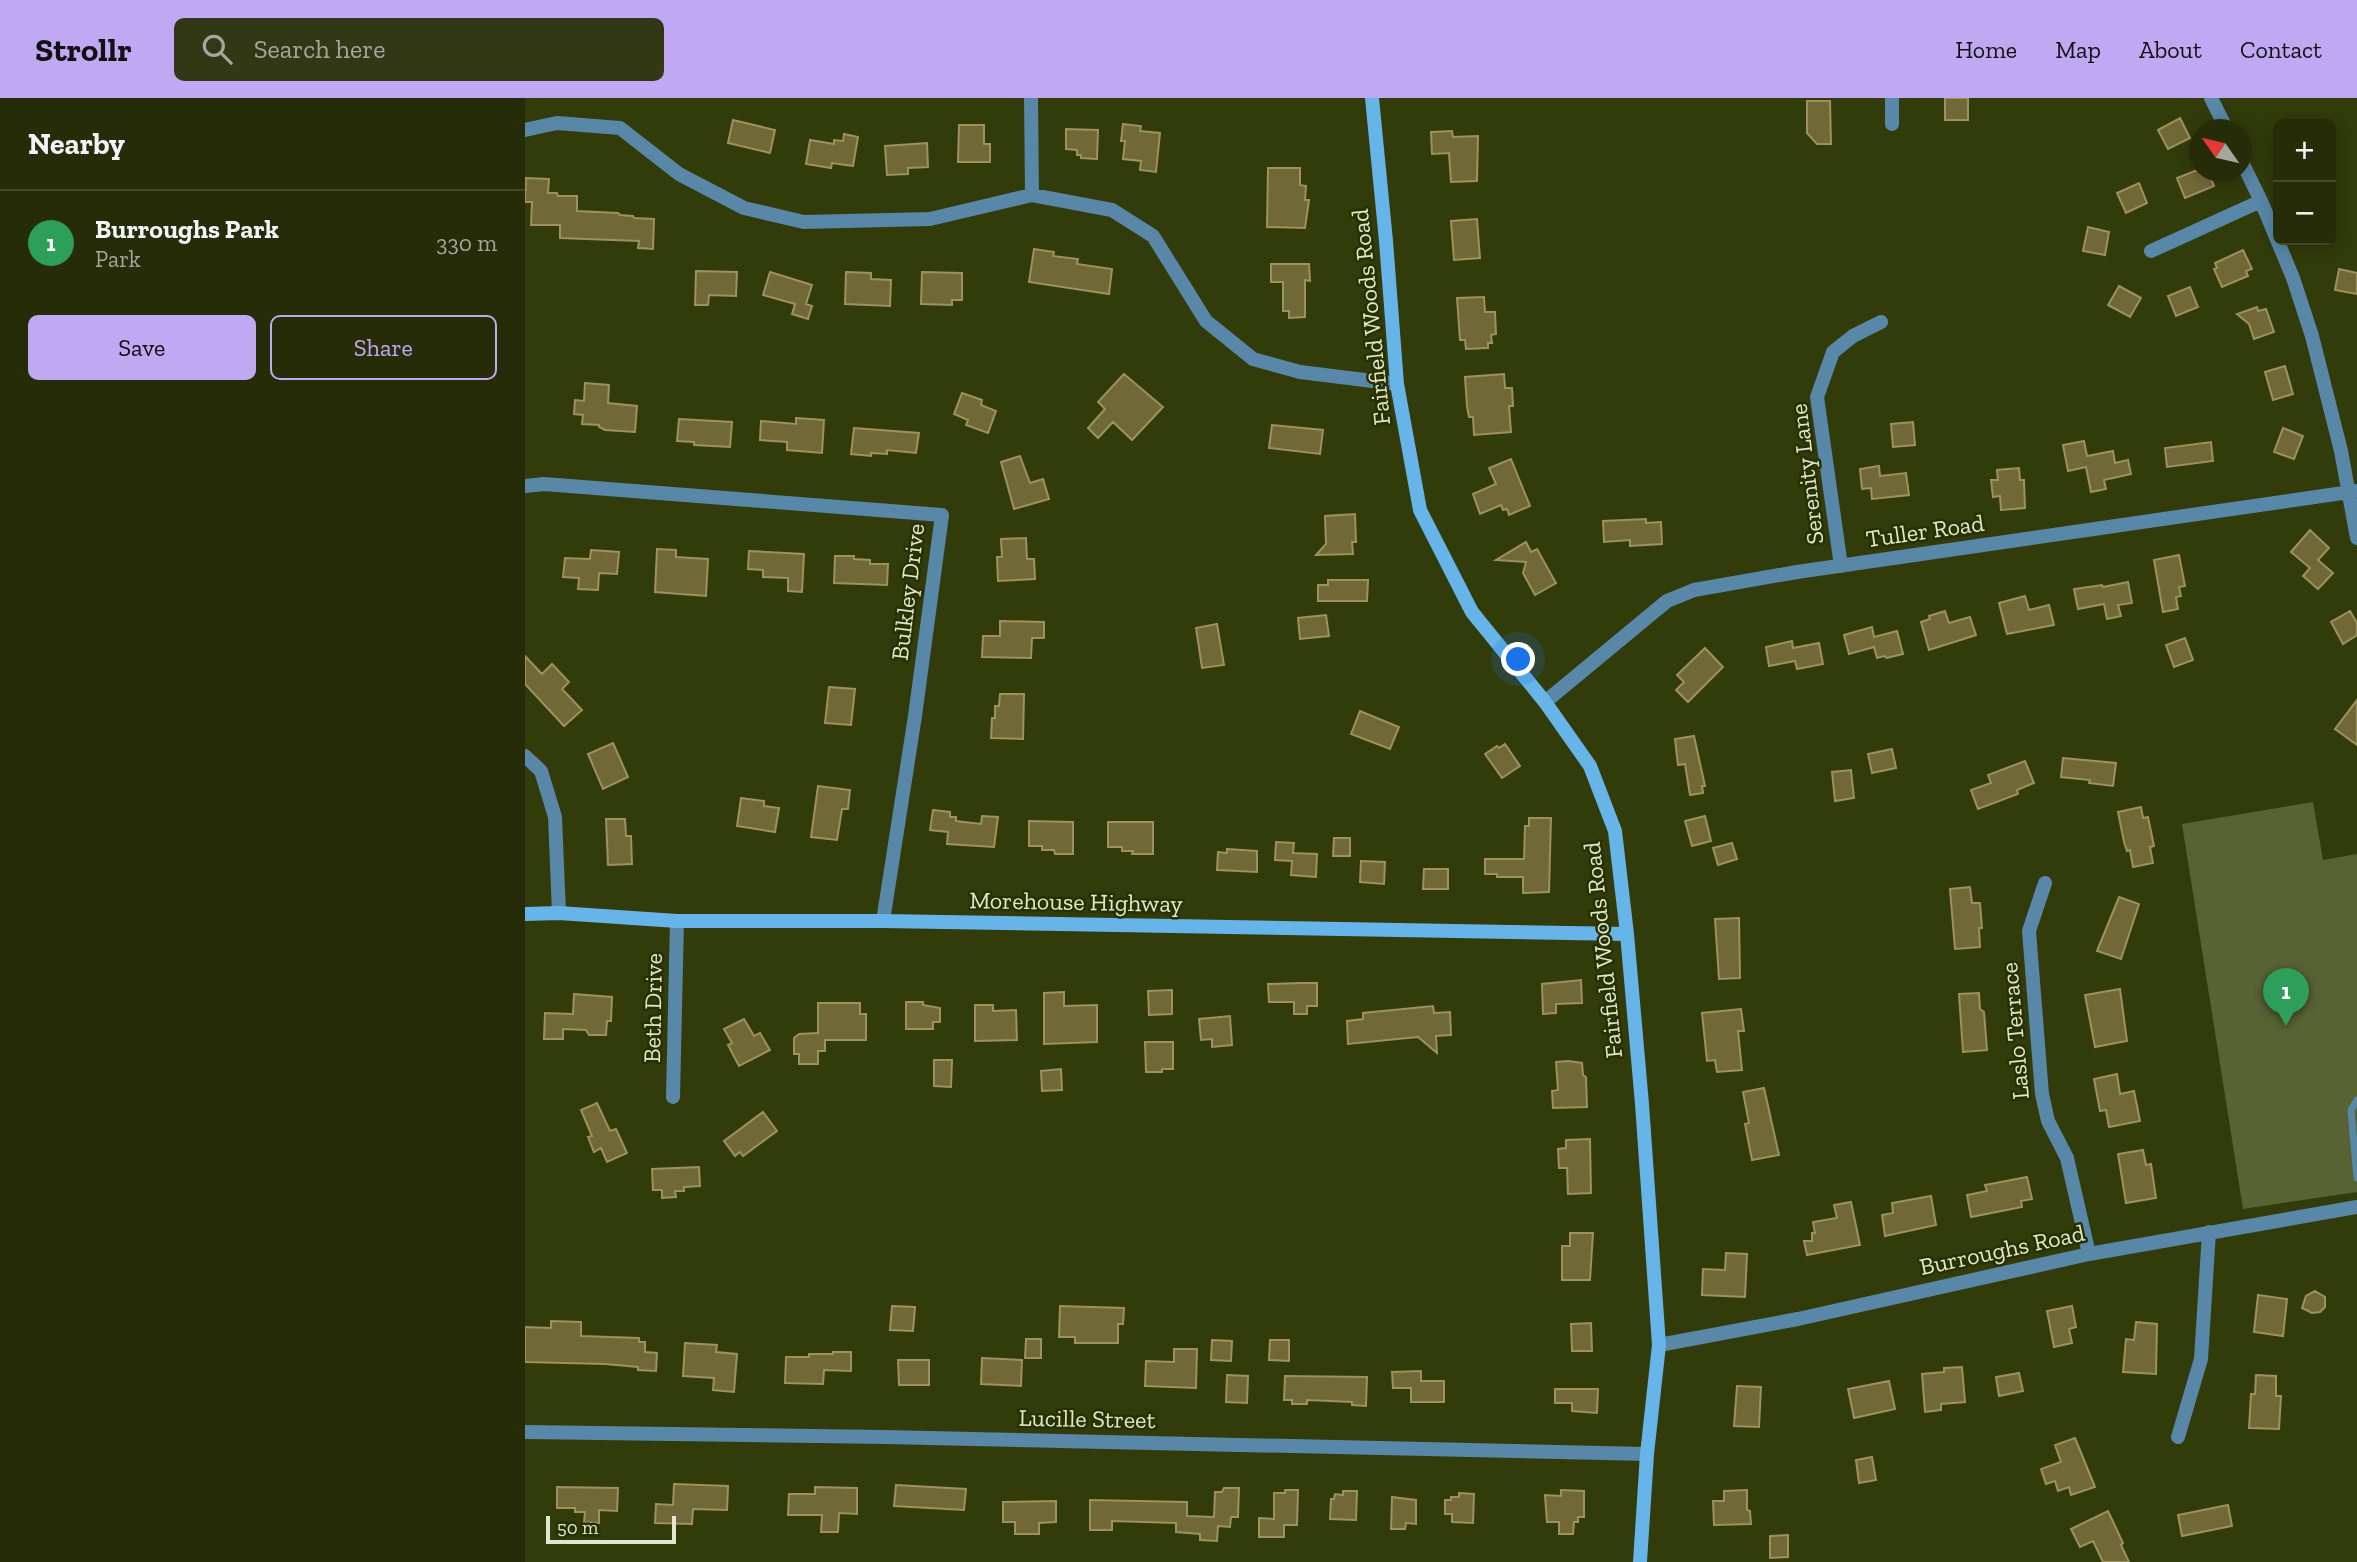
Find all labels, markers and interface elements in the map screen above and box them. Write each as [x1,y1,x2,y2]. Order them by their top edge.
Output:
search box [174,18,664,81]
text: Strollr [35,30,132,69]
icon: search [198,30,236,68]
text: Search here [254,33,385,65]
text: Home [1955,35,2017,64]
text: Map [2055,35,2101,64]
text: About [2139,35,2202,64]
text: Contact [2240,35,2322,64]
north arrow [2189,119,2252,182]
map controls [2273,119,2336,245]
button: + [2273,119,2336,182]
text: Nearby [28,126,125,162]
button: − [2273,182,2336,245]
street label: Fairfield Woods Road [1345,207,1396,427]
text: Burroughs Park [95,213,279,245]
text: 1 [46,229,56,257]
text: 330 m [436,229,497,257]
text: Park [95,245,141,273]
button: Save [28,315,256,380]
button: Share [270,315,497,380]
street label: Serenity Lane [1783,402,1830,546]
street label: Tuller Road [1864,508,1986,553]
street label: Bulkley Drive [885,522,930,662]
your location [1501,642,1535,676]
street label: Fairfield Woods Road [1577,840,1628,1060]
street label: Morehouse Highway [969,885,1184,918]
street label: Beth Drive [637,953,668,1063]
street label: Laslo Terrace [1994,961,2035,1101]
pin: 1 [2263,968,2309,1026]
street label: Burroughs Road [1917,1218,2087,1281]
street label: Lucille Street [1018,1403,1156,1434]
scale bar [546,1513,675,1545]
text: 50 m [557,1516,598,1539]

